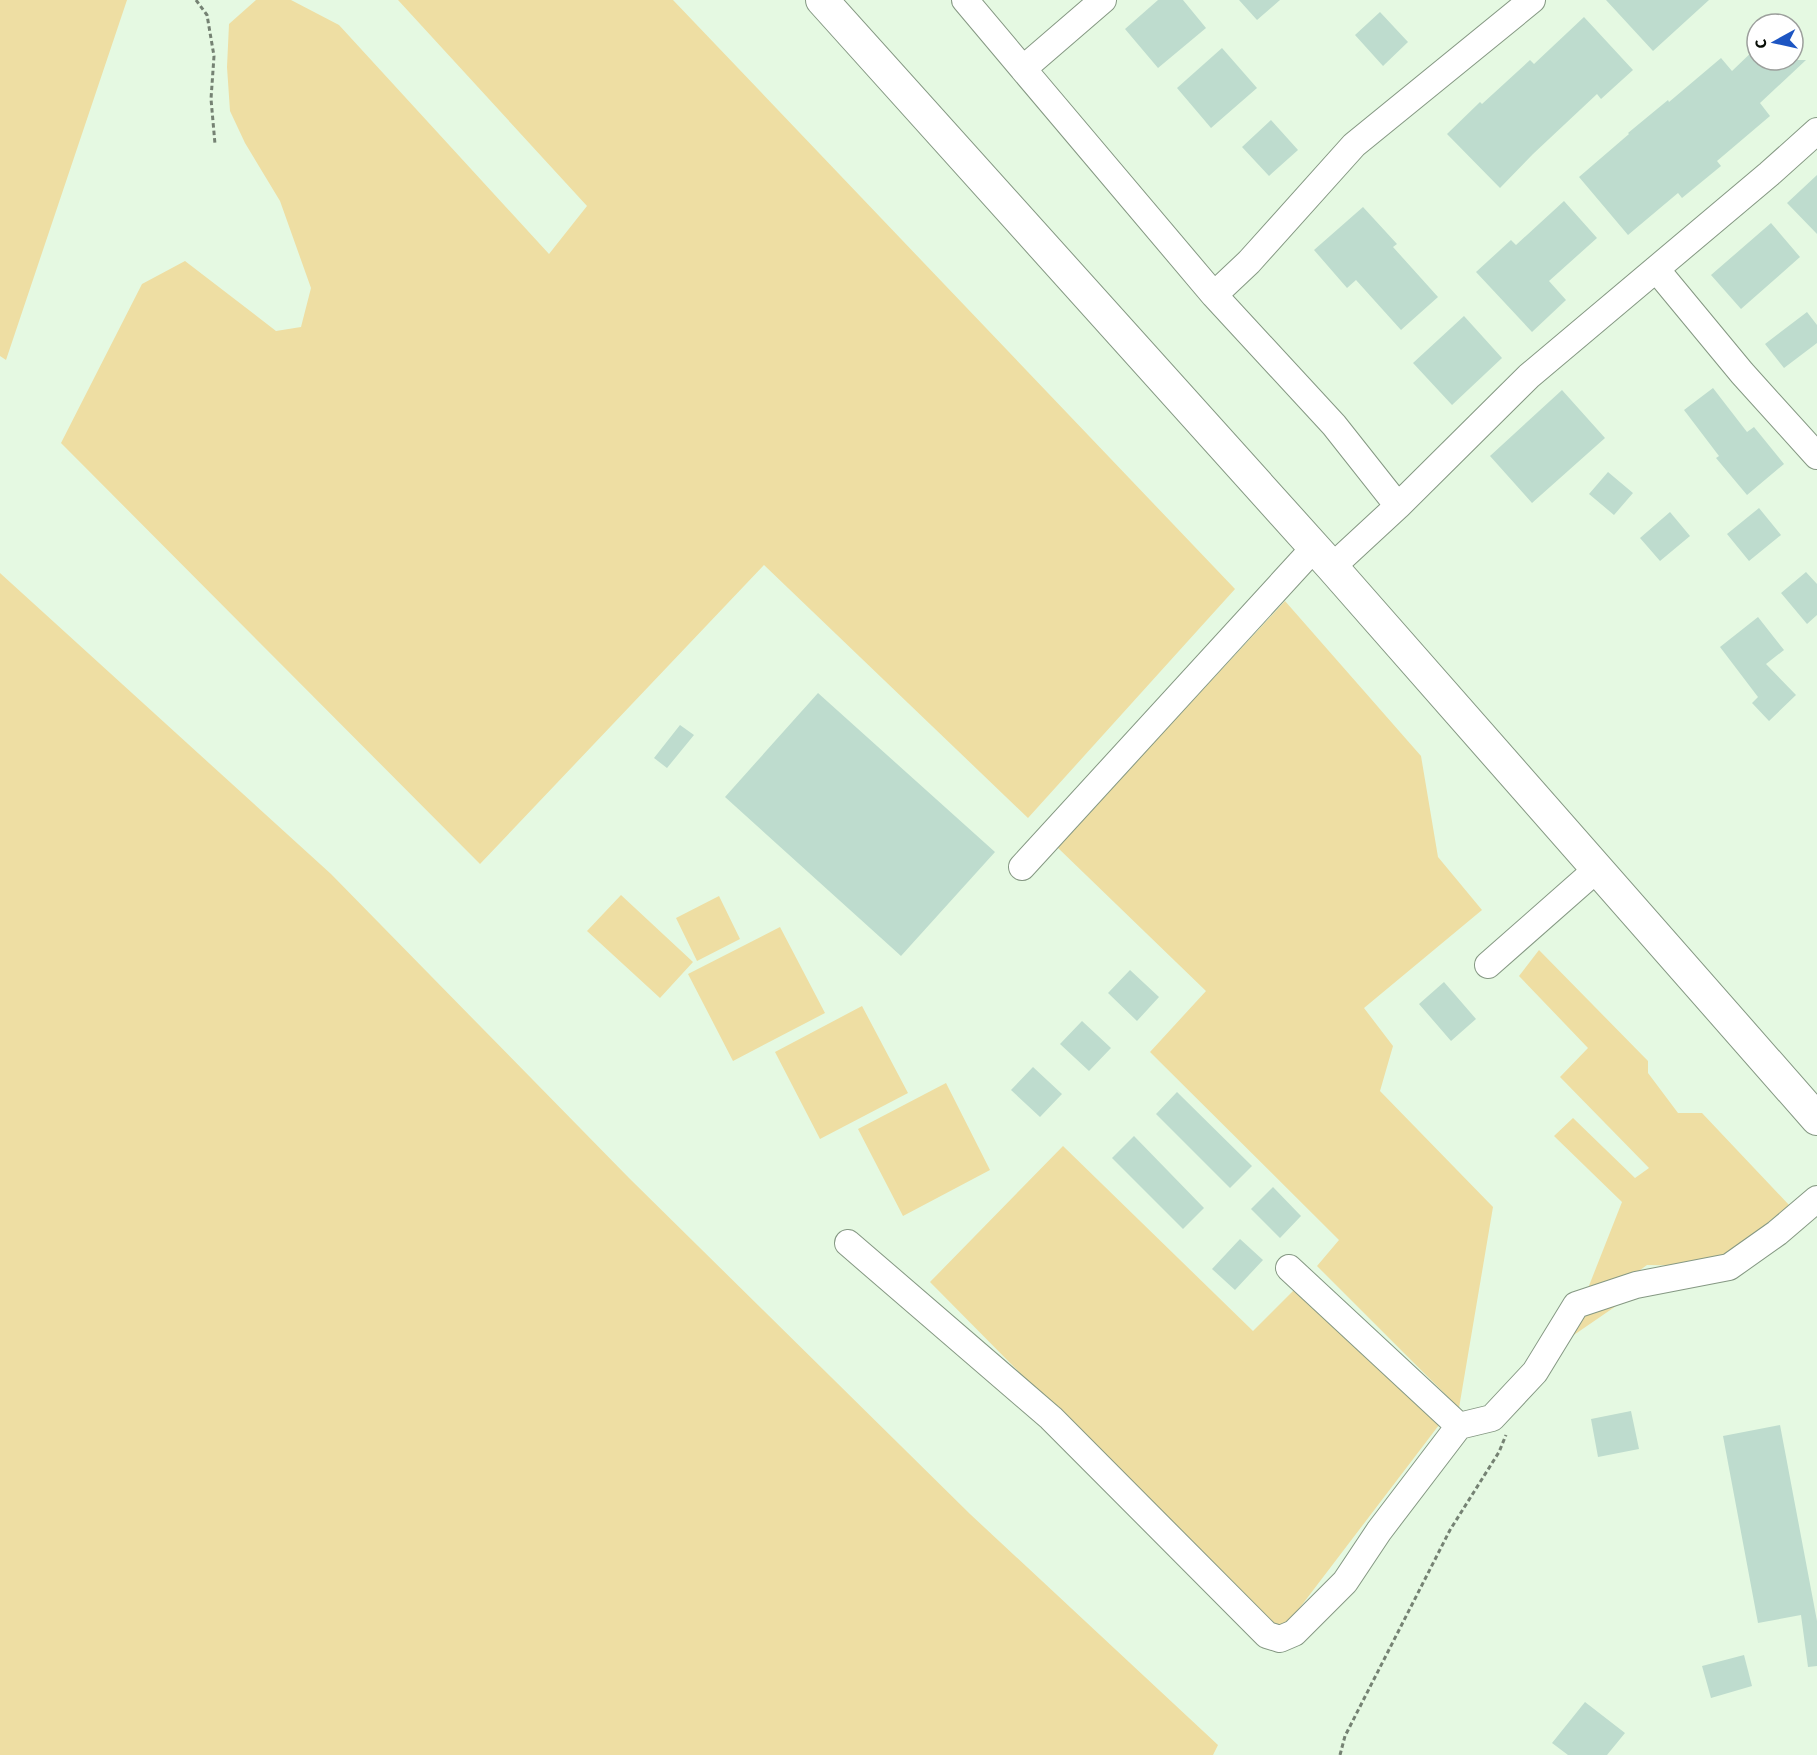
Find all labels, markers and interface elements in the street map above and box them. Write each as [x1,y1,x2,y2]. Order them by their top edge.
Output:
north arrow [1745,12,1805,72]
text: С [1750,38,1773,50]

